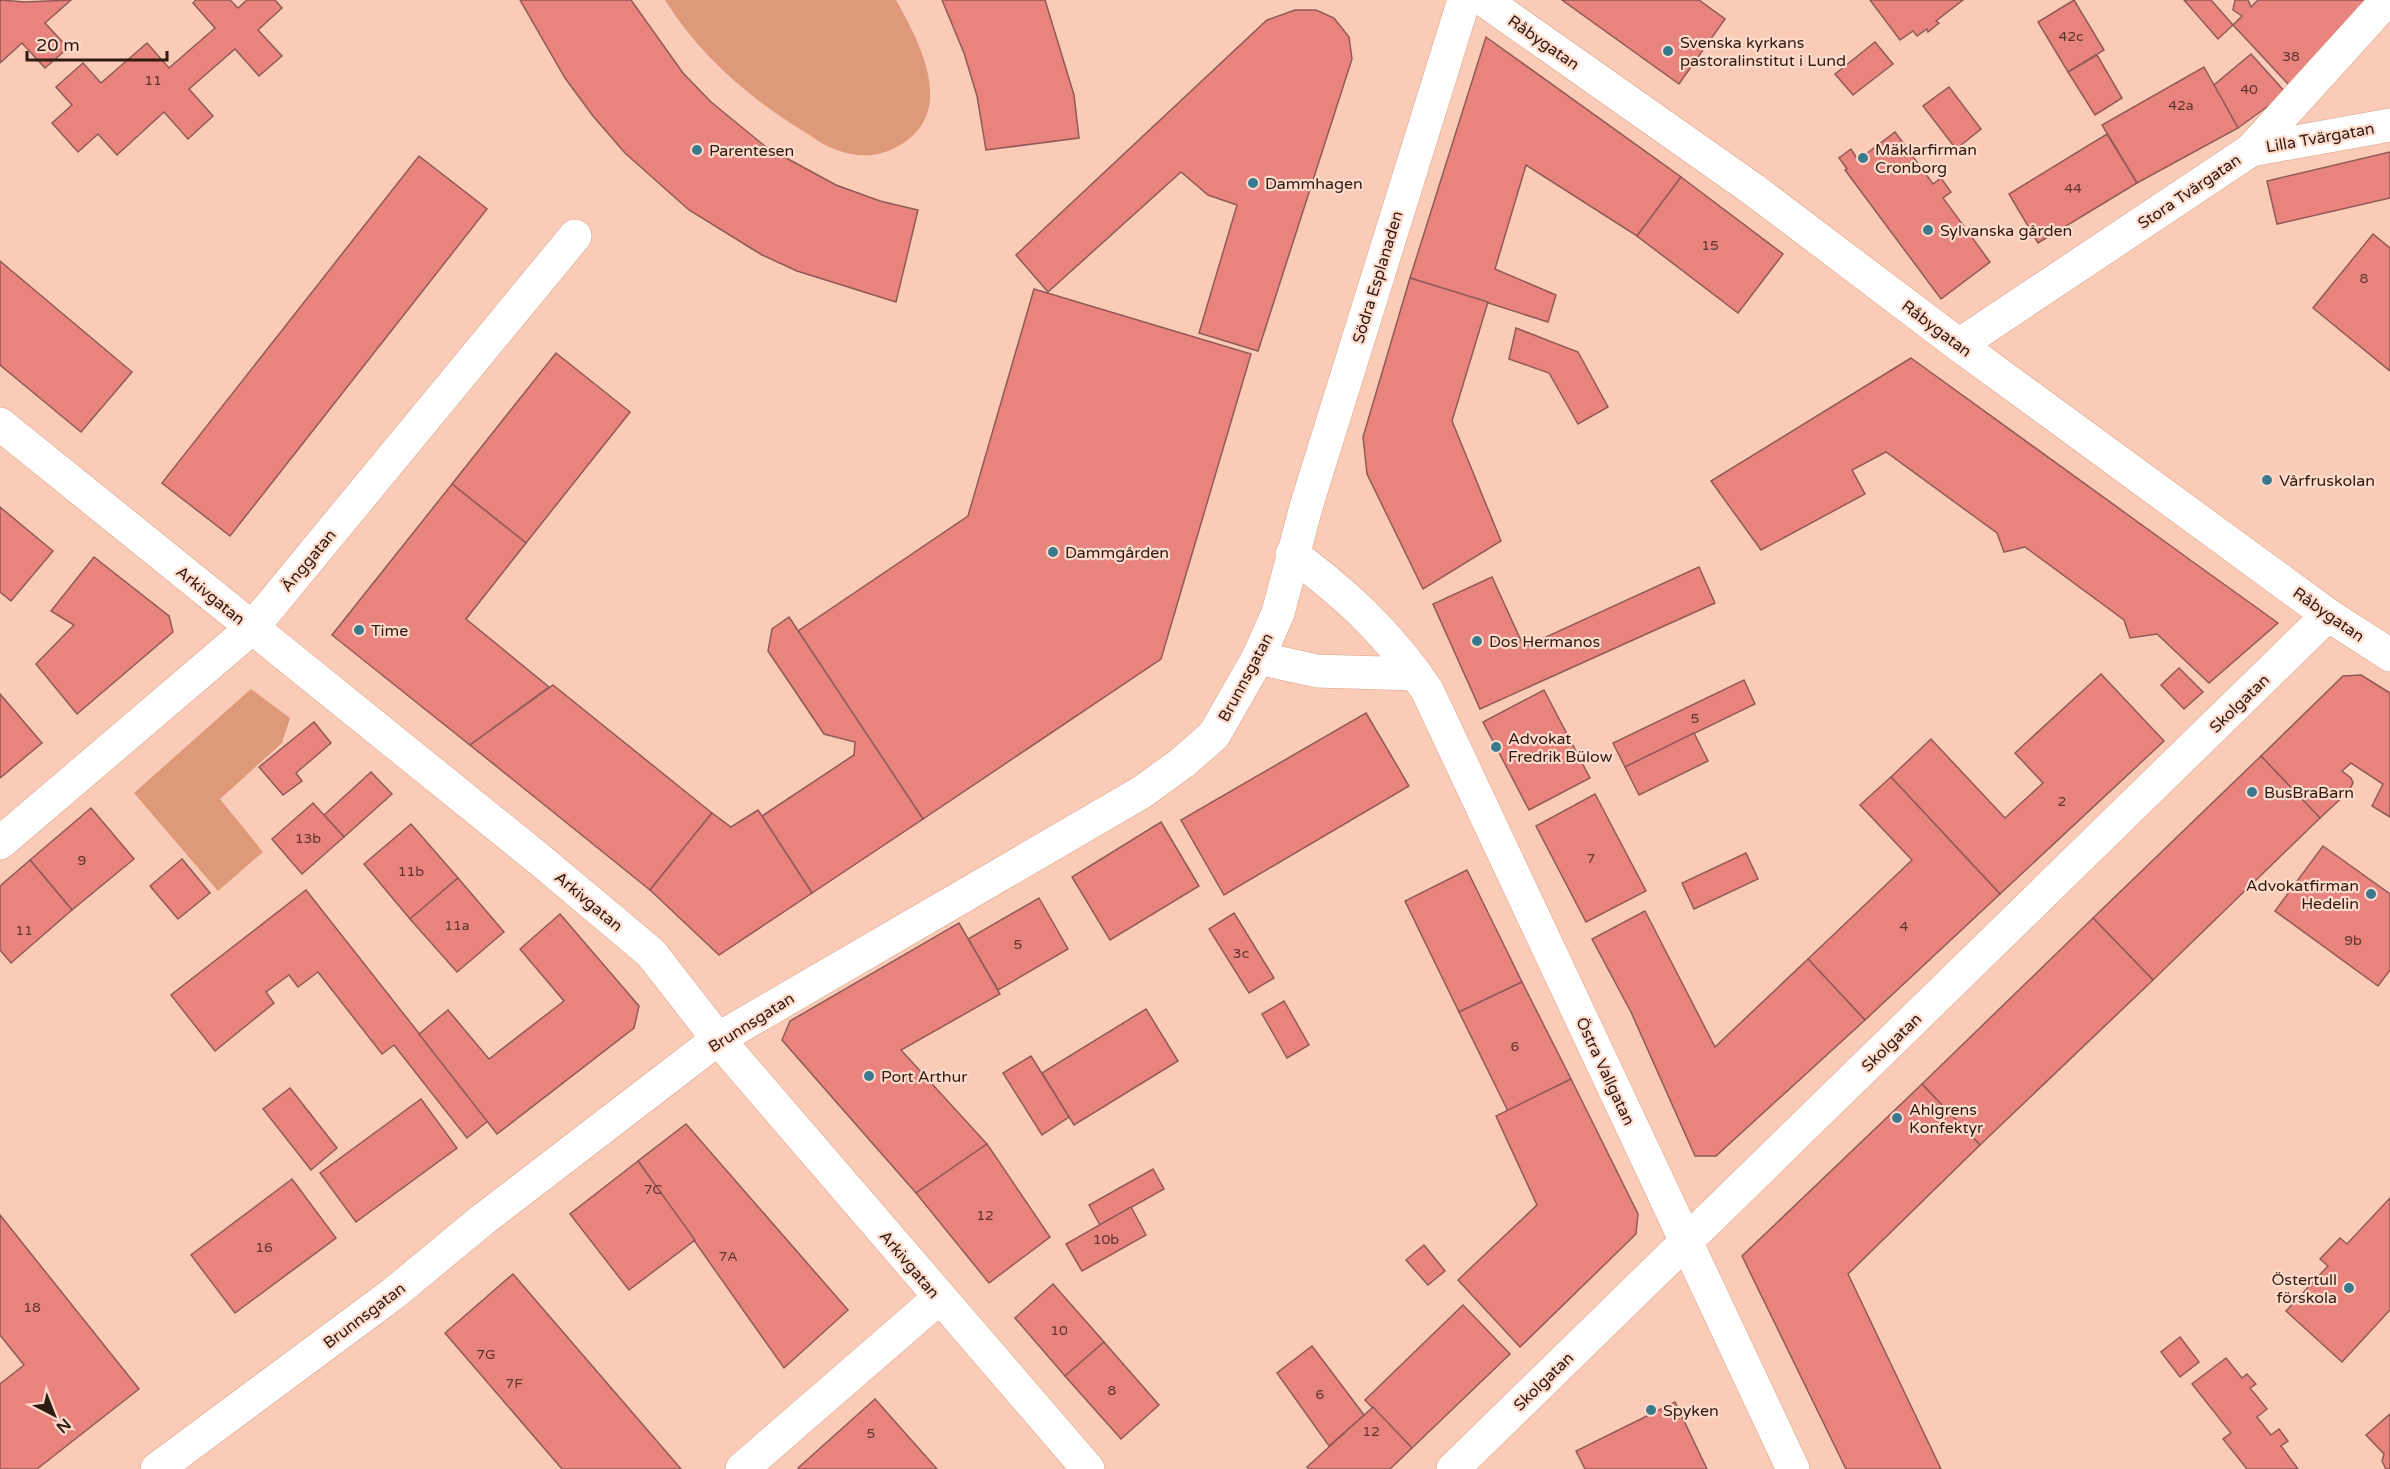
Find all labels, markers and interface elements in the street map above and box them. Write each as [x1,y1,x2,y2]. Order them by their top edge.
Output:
street label: Råbygatan [1504,11,1583,75]
scale bar [27,24,166,62]
house number: 42c [2058,28,2084,45]
place label: Svenska kyrkans pastoralinstitut i Lund [1680,33,1846,71]
text: 20 m [36,34,80,56]
marker: Svenska kyrkans pastoralinstitut i Lund [1661,44,1675,58]
house number: 38 [2282,48,2300,65]
house number: 11 [144,72,162,89]
house number: 40 [2240,81,2258,98]
house number: 42a [2168,97,2194,114]
street label: Lilla Tvärgatan [2264,119,2376,157]
place label: Mäklarfirman Cronborg [1875,140,1977,178]
place label: Parentesen [709,141,794,161]
marker: Parentesen [690,143,704,157]
street label: Stora Tvärgatan [2134,150,2245,234]
marker: Mäklarfirman Cronborg [1856,151,1870,165]
place label: Dammhagen [1265,174,1363,194]
marker: Dammhagen [1246,176,1260,190]
house number: 44 [2064,180,2082,197]
street label: Södra Esplanaden [1348,209,1408,346]
place label: Sylvanska gården [1940,221,2072,241]
marker: Sylvanska gården [1921,223,1935,237]
house number: 15 [1701,237,1719,254]
house number: 8 [2360,270,2369,287]
street label: Råbygatan [1897,296,1975,362]
place label: Vårfruskolan [2279,471,2375,491]
marker: Vårfruskolan [2260,473,2274,487]
street label: Änggatan [277,525,341,596]
place label: Dammgården [1065,543,1169,563]
marker: Dammgården [1046,545,1060,559]
street label: Arkivgatan [172,562,249,630]
street label: Råbygatan [2289,583,2368,647]
place label: Time [371,621,408,641]
marker: Time [352,623,366,637]
street label: Brunnsgatan [1214,630,1278,725]
place label: Dos Hermanos [1489,632,1600,652]
marker: Dos Hermanos [1470,634,1484,648]
street label: Skolgatan [2205,670,2274,737]
house number: 5 [1691,710,1699,727]
place label: Advokat Fredrik Bülow [1508,729,1613,767]
marker: Advokat Fredrik Bülow [1489,740,1503,754]
place label: BusBraBarn [2264,783,2354,803]
marker: BusBraBarn [2245,785,2259,799]
house number: 2 [2058,793,2066,810]
house number: 13b [295,830,321,847]
house number: 7 [1587,850,1595,867]
house number: 9 [78,852,86,869]
house number: 11b [398,863,424,880]
street label: Arkivgatan [550,867,626,936]
place label: Advokatfirman Hedelin [2246,876,2359,914]
marker: Advokatfirman Hedelin [2364,887,2378,901]
house number: 11a [444,917,470,934]
house number: 4 [1900,918,1909,935]
house number: 11 [15,922,33,939]
house number: 9b [2344,932,2362,949]
house number: 5 [1014,936,1022,953]
house number: 3c [1233,945,1249,962]
street label: Brunnsgatan [705,988,798,1057]
street label: Skolgatan [1857,1009,1926,1076]
street label: Östra Vallgatan [1571,1014,1639,1129]
house number: 6 [1511,1038,1520,1055]
place label: Port Arthur [881,1067,968,1087]
marker: Port Arthur [862,1069,876,1083]
place label: Ahlgrens Konfektyr [1909,1100,1984,1138]
marker: Ahlgrens Konfektyr [1890,1111,1904,1125]
house number: 7C [644,1181,663,1198]
house number: 12 [976,1207,994,1224]
street label: Arkivgatan [875,1227,944,1303]
house number: 10b [1093,1231,1119,1248]
house number: 16 [255,1239,273,1256]
house number: 7A [718,1248,738,1265]
place label: Östertull förskola [2271,1270,2337,1308]
street label: Brunnsgatan [320,1278,410,1353]
marker: Östertull förskola [2342,1281,2356,1295]
house number: 18 [23,1299,41,1316]
house number: 10 [1050,1322,1068,1339]
house number: 7G [476,1346,496,1363]
street label: Skolgatan [1509,1348,1578,1415]
house number: 7F [505,1375,523,1392]
house number: 8 [1108,1382,1117,1399]
north arrow [24,1385,84,1445]
house number: 6 [1316,1386,1325,1403]
place label: Spyken [1663,1401,1719,1421]
marker: Spyken [1644,1403,1658,1417]
text: N [52,1414,75,1437]
house number: 12 [1362,1423,1380,1440]
house number: 5 [867,1425,875,1442]

